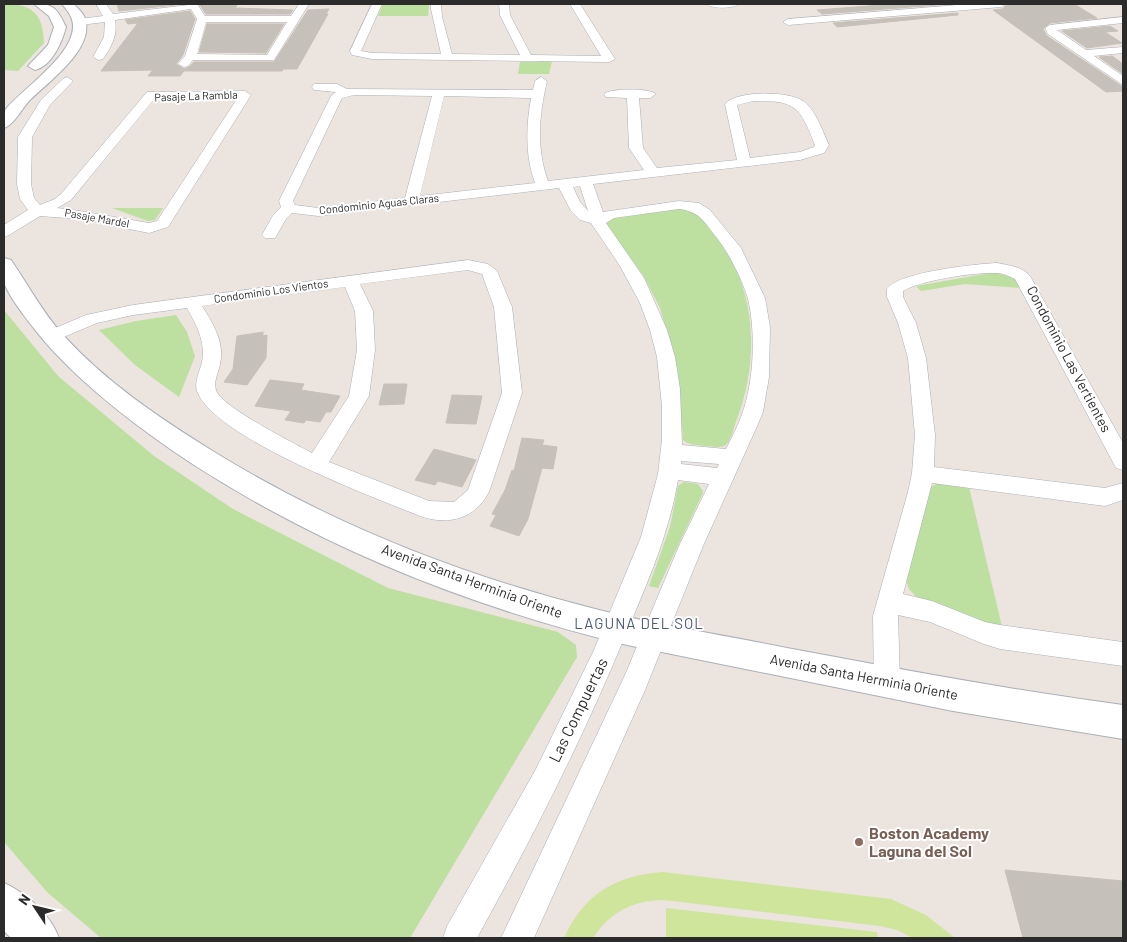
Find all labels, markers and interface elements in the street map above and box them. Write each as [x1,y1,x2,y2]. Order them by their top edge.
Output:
street label: Pasaje La Rambla [154,88,238,103]
street label: Condominio Aguas Claras [318,191,440,216]
street label: Pasaje Mardel [64,205,131,230]
street label: Condominio Los Vientos [213,276,329,305]
street label: Condominio Las Vertientes [1024,283,1115,435]
street label: Avenida Santa Herminia Oriente [379,540,565,621]
district label: LAGUNA DEL SOL [574,614,704,632]
street label: Avenida Santa Herminia Oriente [769,650,960,703]
street label: Las Compuertas [544,655,611,765]
place label: Boston Academy Laguna del Sol [869,823,989,860]
marker: Boston Academy Laguna del Sol [853,836,865,848]
north arrow [10,882,60,932]
text: N [14,891,34,908]

